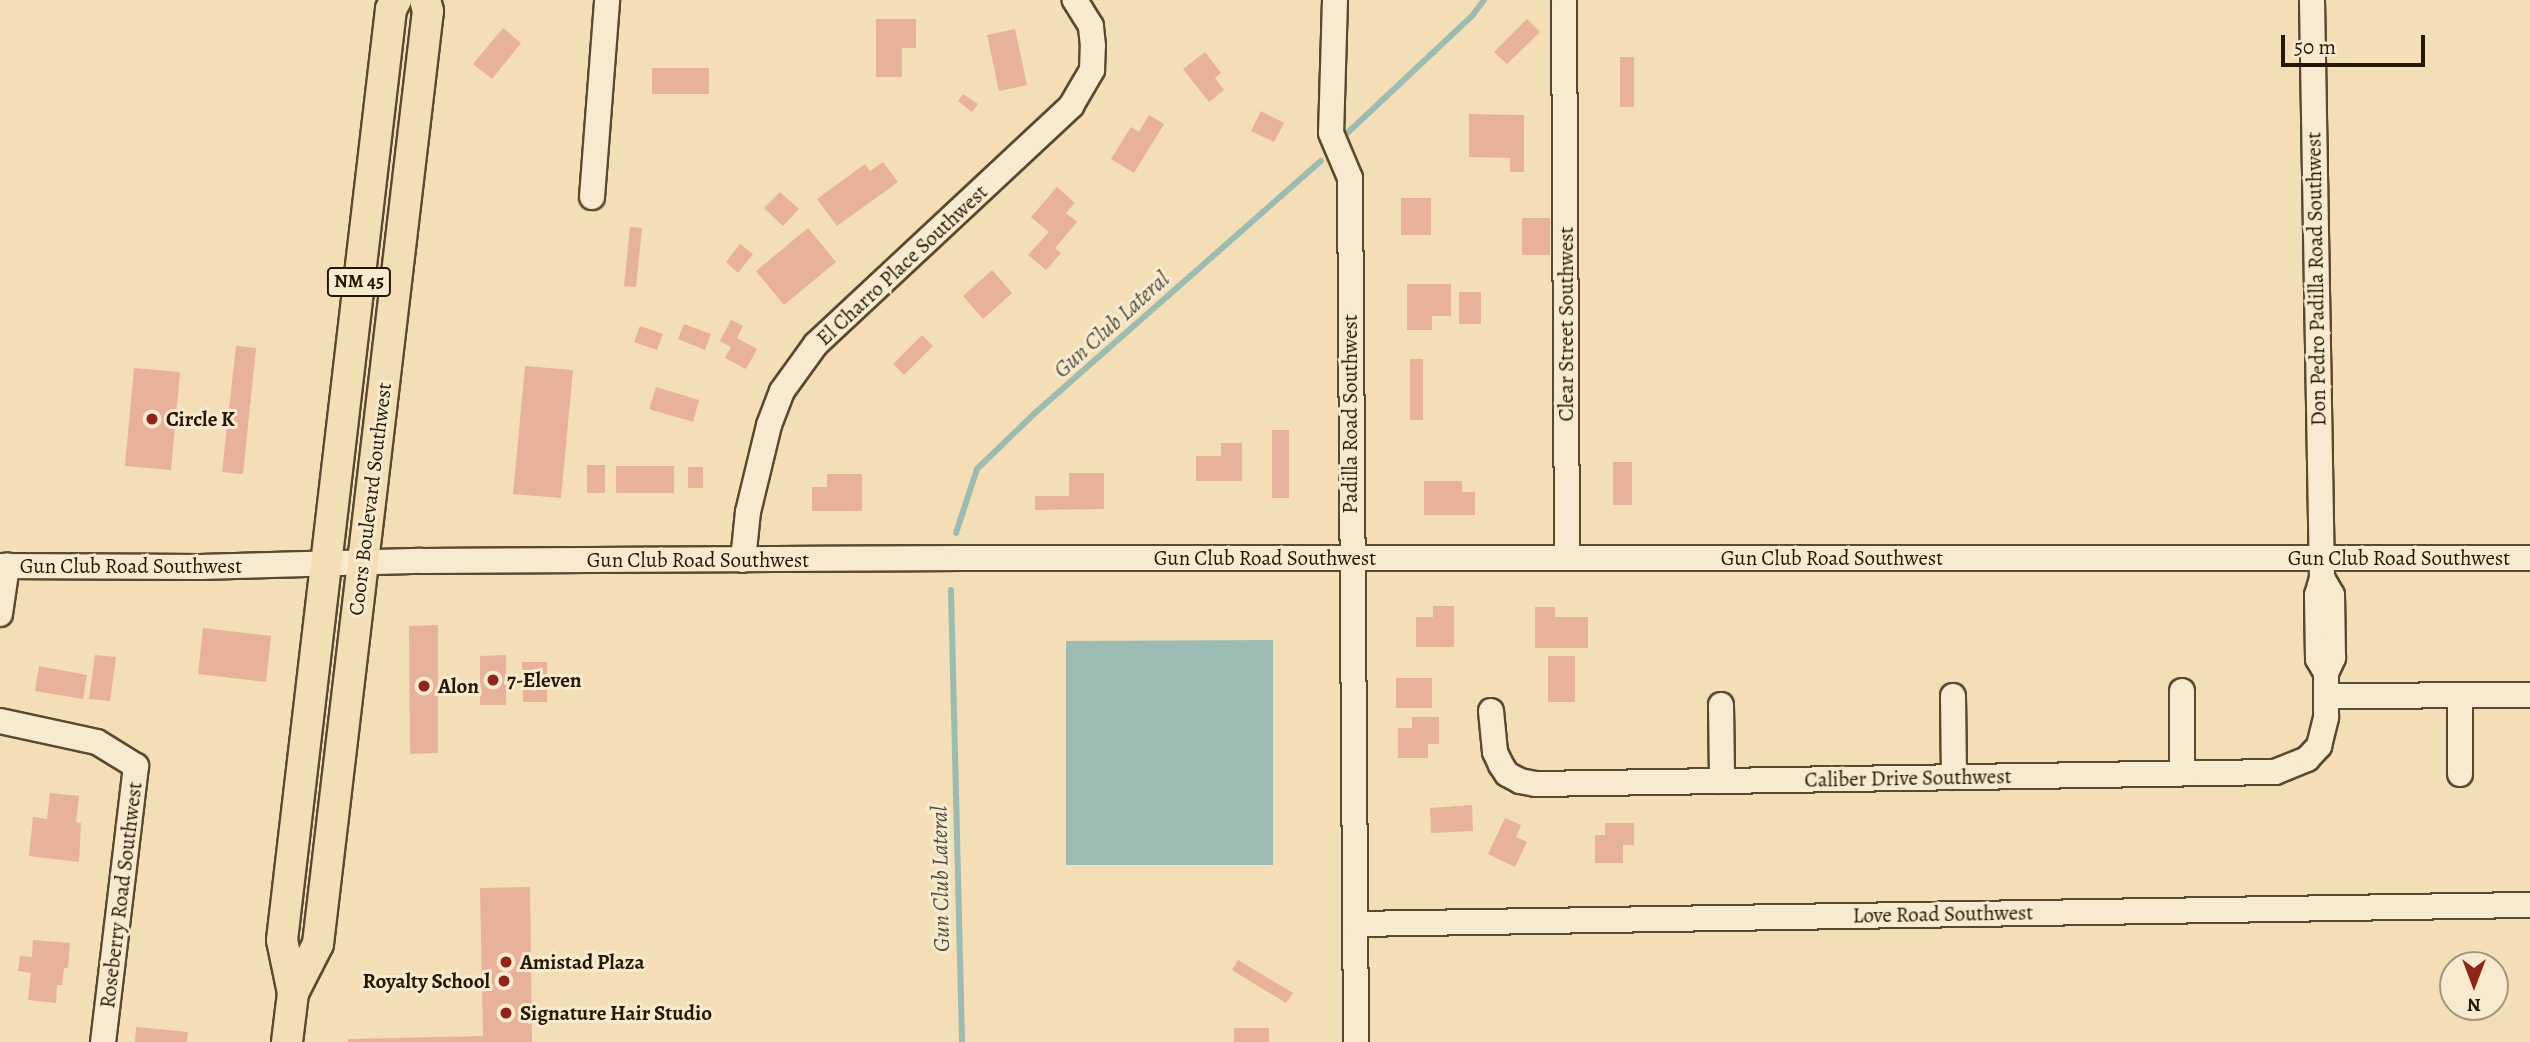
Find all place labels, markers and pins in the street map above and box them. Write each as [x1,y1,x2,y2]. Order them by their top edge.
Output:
place label: Circle K [166,406,235,432]
marker: Circle K [144,411,160,427]
place label: 7-Eleven [507,667,582,693]
marker: 7-Eleven [485,672,501,688]
place label: Alon [438,673,479,699]
marker: Alon [416,678,432,694]
place label: Amistad Plaza [520,949,645,975]
marker: Amistad Plaza [498,954,514,970]
place label: Royalty School [363,968,490,994]
marker: Royalty School [496,973,512,989]
place label: Signature Hair Studio [520,1000,712,1026]
marker: Signature Hair Studio [498,1005,514,1021]

